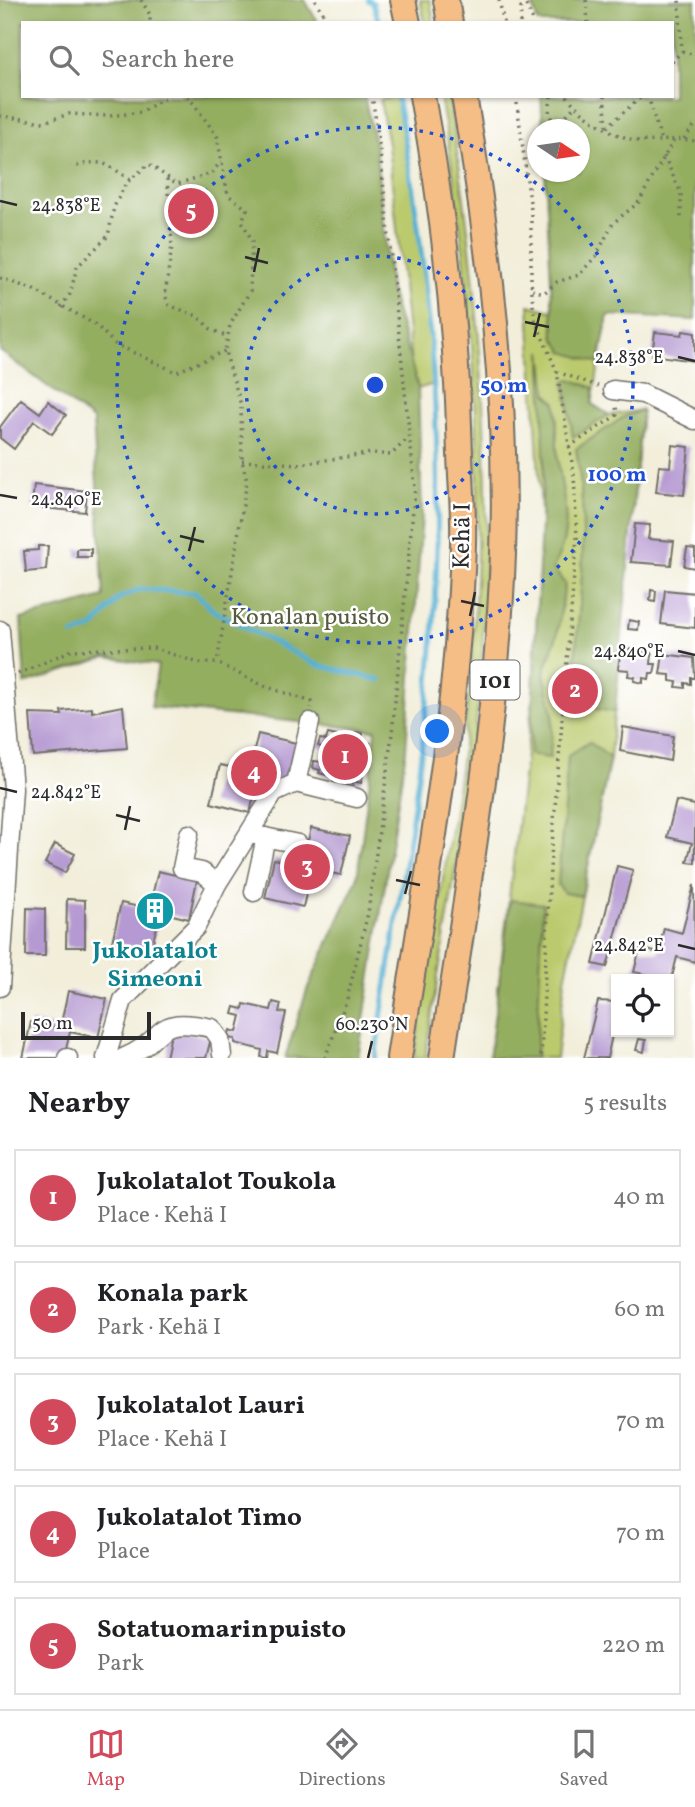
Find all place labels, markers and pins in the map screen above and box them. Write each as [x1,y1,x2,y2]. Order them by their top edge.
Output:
pin: 5 [168,185,214,237]
centre of rings [363,373,387,397]
pin: 2 [552,665,598,717]
pin: 1 [322,731,368,783]
pin: 4 [231,747,277,799]
pin: 3 [284,841,330,893]
building icon: Jukolatalot Simeoni [134,890,176,932]
place label: Jukolatalot Simeoni [91,935,218,997]

